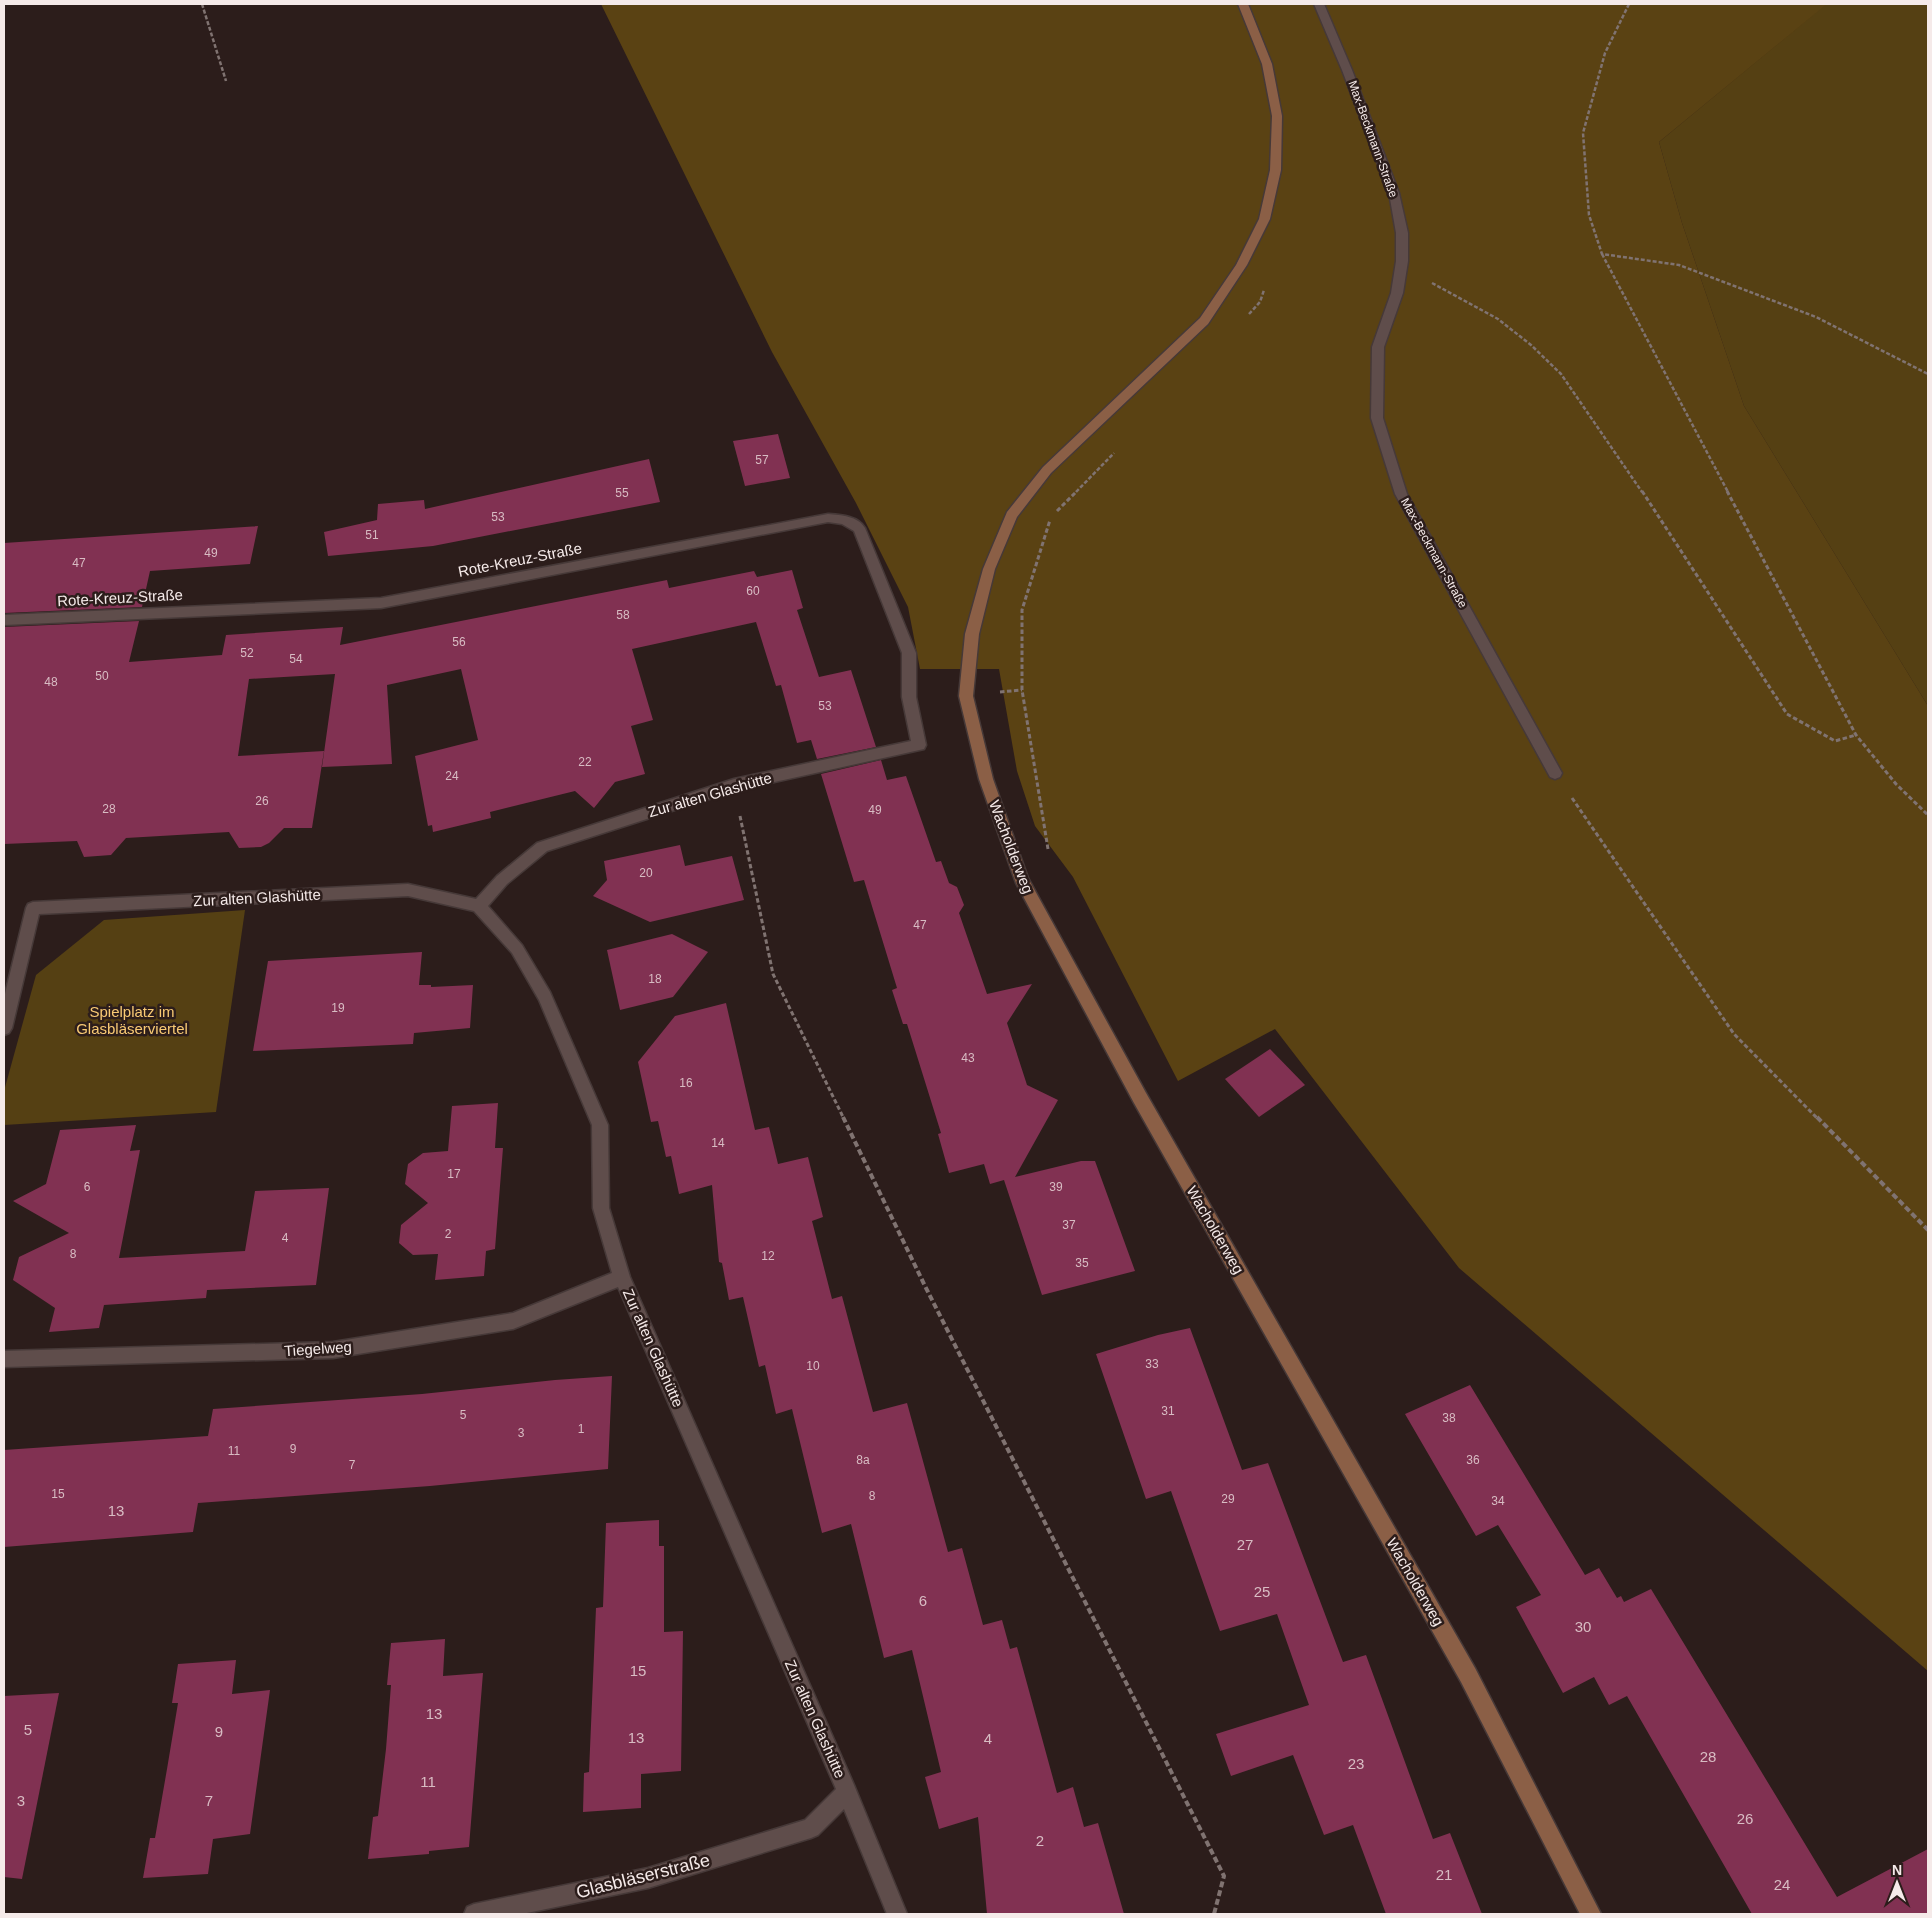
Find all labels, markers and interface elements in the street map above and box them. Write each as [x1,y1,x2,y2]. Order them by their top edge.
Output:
street label: Max-Beckmann-Straße [1345,79,1401,200]
house number: 57 [755,453,769,467]
house number: 55 [615,486,629,500]
street label: Max-Beckmann-Straße [1398,496,1470,611]
house number: 53 [491,510,505,524]
house number: 51 [365,528,379,542]
street label: Rote-Kreuz-Straße [457,539,583,580]
house number: 49 [204,546,218,560]
house number: 47 [72,556,86,570]
house number: 60 [746,584,760,598]
street label: Rote-Kreuz-Straße [57,586,183,609]
house number: 58 [616,608,630,622]
house number: 56 [452,635,466,649]
house number: 52 [240,646,254,660]
house number: 54 [289,652,303,666]
house number: 50 [95,669,109,683]
house number: 48 [44,675,58,689]
house number: 53 [818,699,832,713]
house number: 22 [578,755,592,769]
house number: 24 [445,769,459,783]
street label: Zur alten Glashütte [646,769,774,820]
house number: 26 [255,794,269,808]
street label: Wacholderweg [986,798,1037,896]
house number: 28 [102,802,116,816]
house number: 49 [868,803,882,817]
house number: 20 [639,866,653,880]
street label: Zur alten Glashütte [193,886,321,909]
house number: 47 [913,918,927,932]
house number: 18 [648,972,662,986]
house number: 19 [331,1001,345,1015]
park label: Spielplatz im Glasbläserviertel [76,1003,188,1037]
house number: 43 [961,1051,975,1065]
house number: 16 [679,1076,693,1090]
house number: 14 [711,1136,725,1150]
house number: 17 [447,1167,461,1181]
house number: 6 [84,1180,91,1194]
house number: 39 [1049,1180,1063,1194]
street label: Wacholderweg [1183,1183,1247,1277]
house number: 37 [1062,1218,1076,1232]
house number: 2 [445,1227,452,1241]
house number: 4 [282,1231,289,1245]
house number: 8 [70,1247,77,1261]
house number: 12 [761,1249,775,1263]
house number: 35 [1075,1256,1089,1270]
street label: Zur alten Glashütte [620,1286,687,1410]
street label: Tiegelweg [284,1338,352,1359]
house number: 33 [1145,1357,1159,1371]
house number: 10 [806,1359,820,1373]
house number: 31 [1161,1404,1175,1418]
house number: 5 [460,1408,467,1422]
house number: 38 [1442,1411,1456,1425]
house number: 1 [578,1422,585,1436]
house number: 3 [518,1426,525,1440]
house number: 9 [290,1442,297,1456]
house number: 11 [228,1444,241,1458]
house number: 8a [856,1453,870,1467]
house number: 36 [1466,1453,1480,1467]
house number: 7 [349,1458,356,1472]
house number: 15 [51,1487,65,1501]
house number: 8 [869,1489,876,1503]
house number: 29 [1221,1492,1235,1506]
house number: 34 [1491,1494,1505,1508]
house number: 13 [108,1502,124,1519]
street label: Wacholderweg [1383,1535,1447,1629]
house number: 27 [1237,1536,1253,1553]
house number: 25 [1254,1583,1270,1600]
house number: 6 [919,1592,927,1609]
house number: 30 [1575,1618,1591,1635]
street label: Zur alten Glashütte [782,1657,849,1781]
house number: 15 [630,1662,646,1679]
house number: 13 [426,1705,442,1722]
house number: 5 [24,1721,32,1738]
house number: 9 [215,1723,223,1740]
house number: 13 [628,1729,644,1746]
house number: 4 [984,1730,992,1747]
house number: 28 [1700,1748,1716,1765]
house number: 23 [1348,1755,1364,1772]
house number: 11 [420,1773,436,1790]
house number: 3 [17,1792,25,1809]
house number: 7 [205,1792,213,1809]
house number: 26 [1737,1810,1753,1827]
house number: 2 [1036,1832,1044,1849]
street label: Glasbläserstraße [574,1850,712,1902]
north arrow [1872,1858,1922,1908]
text: N [1892,1862,1902,1878]
house number: 21 [1436,1866,1452,1883]
house number: 24 [1774,1876,1790,1893]

